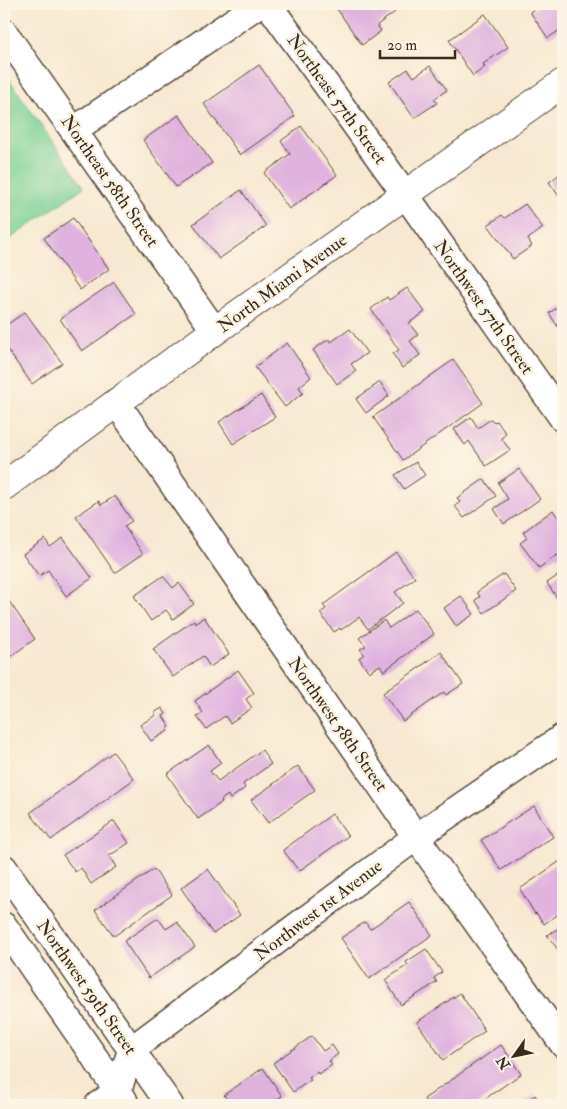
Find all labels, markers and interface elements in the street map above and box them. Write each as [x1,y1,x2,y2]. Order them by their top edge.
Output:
scale bar [380,28,454,60]
street label: Northeast 57th Street [282,30,392,169]
text: 20 m [387,36,417,55]
street label: Northeast 58th Street [55,111,164,252]
street label: North Miami Avenue [213,228,352,338]
street label: Northwest 57th Street [429,236,539,379]
street label: Northwest 58th Street [283,652,393,796]
street label: Northwest 1st Avenue [250,854,387,966]
street label: Northwest 59th Street [31,915,142,1060]
north arrow [490,1032,540,1082]
text: N [493,1053,515,1074]

